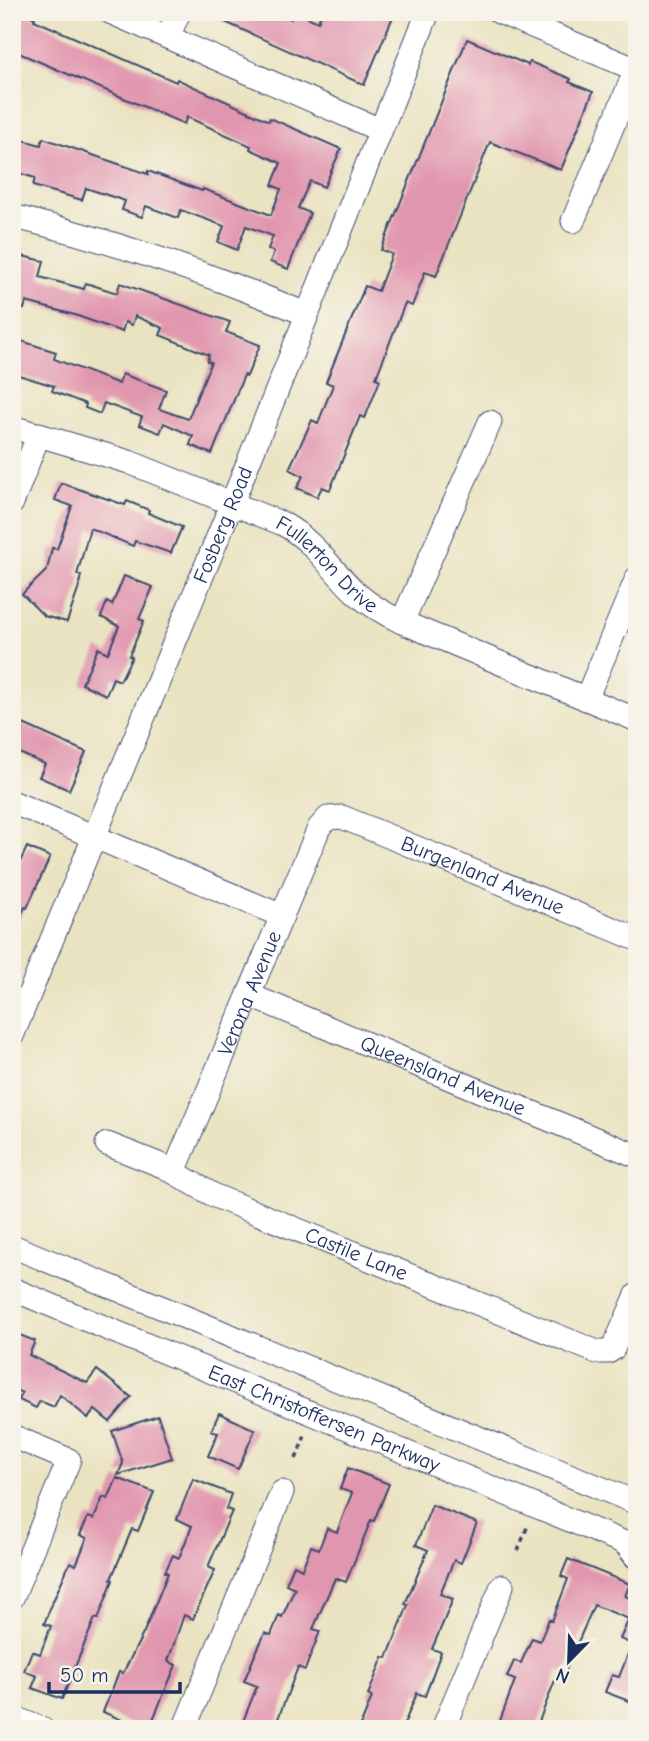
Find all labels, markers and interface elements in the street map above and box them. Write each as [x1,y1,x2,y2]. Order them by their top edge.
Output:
street label: Fosberg Road [188,463,257,587]
street label: Fullerton Drive [272,511,382,618]
street label: Burgenland Avenue [398,831,568,920]
street label: Verona Avenue [212,927,286,1059]
street label: Queensland Avenue [357,1031,529,1120]
street label: Castile Lane [302,1222,411,1285]
street label: East Christoffersen Parkway [205,1360,444,1477]
north arrow [534,1626,604,1696]
scale bar [49,1650,180,1694]
text: 50 m [60,1663,109,1687]
text: N [553,1663,573,1688]

